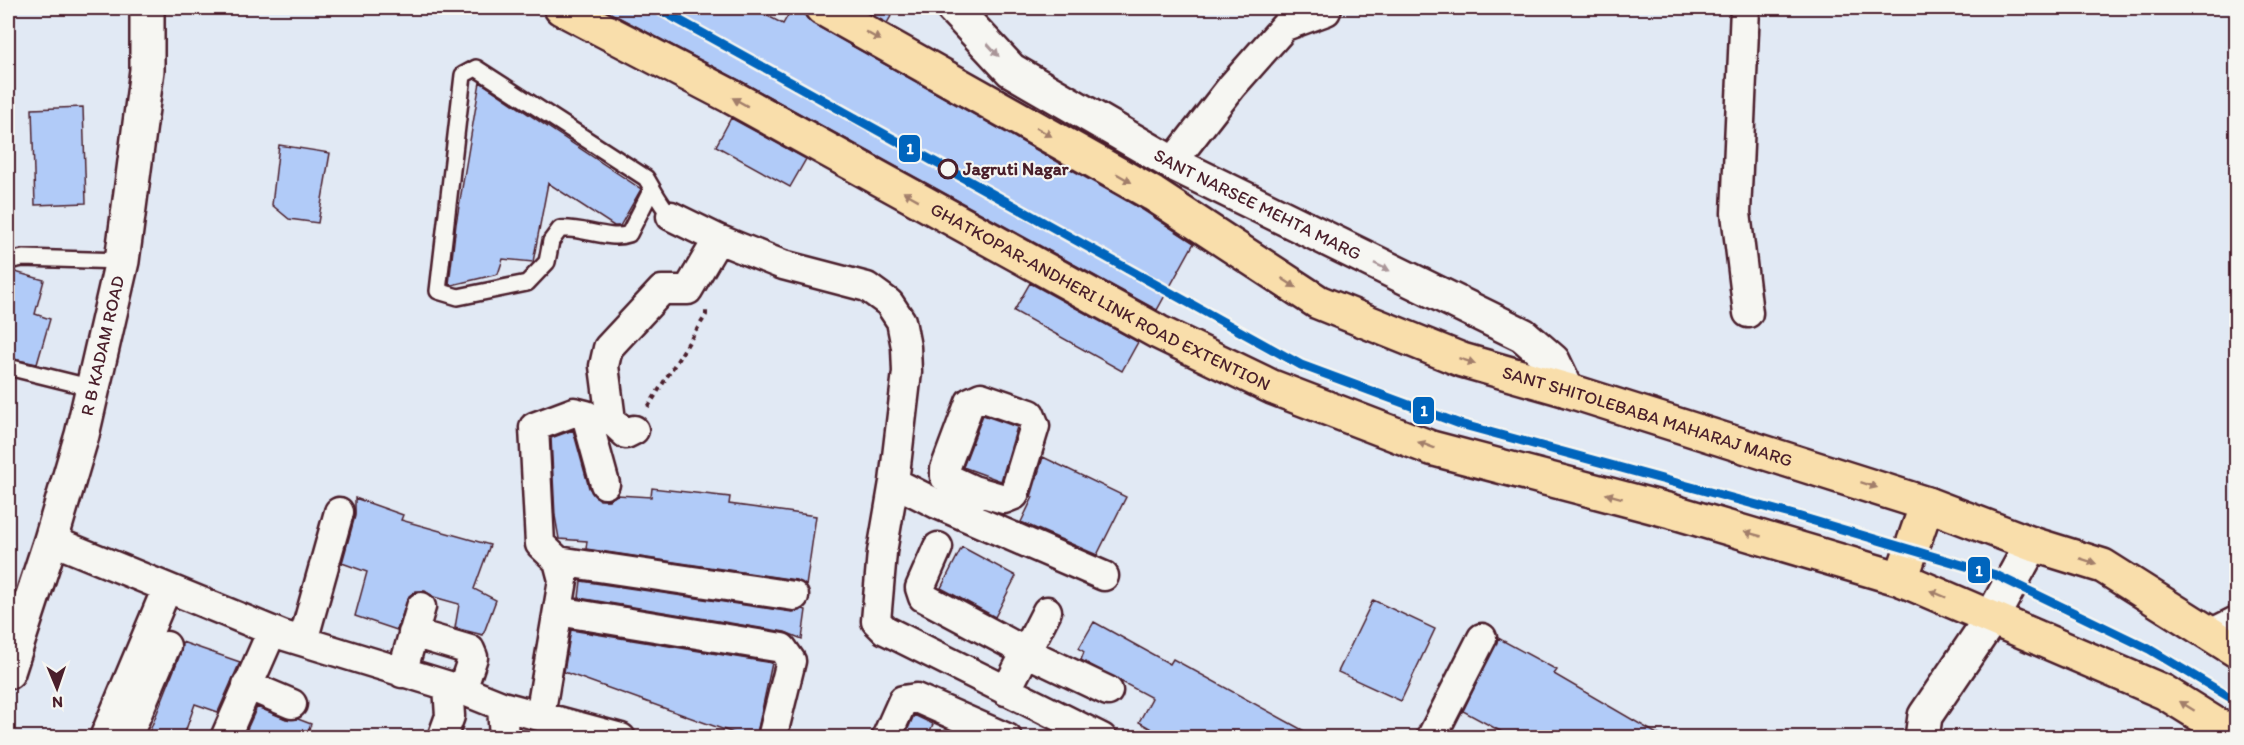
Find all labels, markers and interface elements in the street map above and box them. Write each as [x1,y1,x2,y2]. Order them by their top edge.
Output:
one-way arrow [865,31,882,41]
one-way arrow [986,42,999,57]
one-way arrow [731,97,748,107]
one-way arrow [1035,127,1052,137]
line badge: 1 [898,134,921,163]
text: 1 [906,139,914,158]
street label: SANT NARSEE MEHTA MARG [1150,144,1365,265]
place label: Jagruti Nagar [962,158,1070,180]
marker: Jagruti Nagar [938,159,958,179]
one-way arrow [1116,173,1133,183]
one-way arrow [902,191,919,201]
street label: GHATKOPAR-ANDHERI LINK ROAD EXTENTION [927,198,1274,396]
one-way arrow [1373,262,1390,271]
street label: R B KADAM ROAD [76,273,129,418]
one-way arrow [1280,277,1296,289]
one-way arrow [1458,356,1476,366]
street label: SANT SHITOLEBABA MAHARAJ MARG [1500,361,1795,472]
line badge: 1 [1412,396,1435,425]
text: 1 [1420,401,1428,420]
one-way arrow [1417,440,1435,450]
one-way arrow [1860,481,1878,490]
one-way arrow [1605,490,1623,500]
one-way arrow [1744,529,1762,538]
line badge: 1 [1967,556,1991,584]
one-way arrow [2079,557,2097,566]
text: 1 [1975,561,1983,580]
one-way arrow [1929,589,1947,599]
north arrow [27,658,87,718]
text: N [52,693,63,712]
one-way arrow [2179,701,2195,712]

